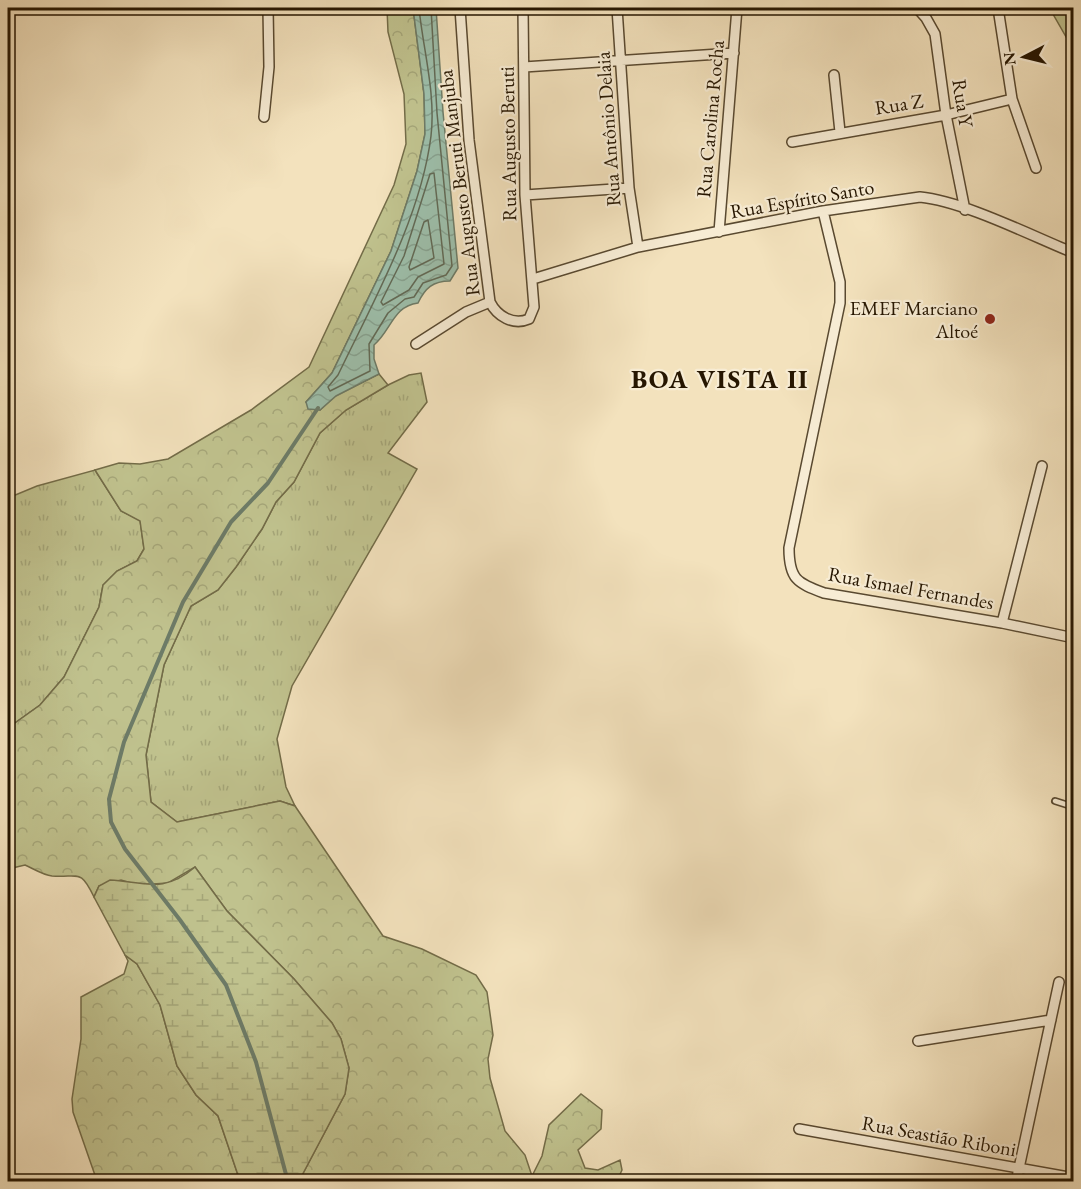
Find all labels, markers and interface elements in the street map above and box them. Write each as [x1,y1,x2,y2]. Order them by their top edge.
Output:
north arrow [994,27,1054,87]
street label: Rua Carolina Rocha [690,39,730,199]
street label: Rua Antônio Delaia [590,51,626,207]
text: N [998,51,1021,66]
street label: Rua Augusto Beruti [494,66,522,222]
street label: Rua Augusto Beruti Manjuba [432,68,486,298]
street label: Rua Y [946,77,980,130]
street label: Rua Z [873,87,925,121]
street label: Rua Espírito Santo [728,174,876,224]
place label: EMEF Marciano Altoé [849,295,978,344]
marker: EMEF Marciano Altoé [983,312,997,326]
district label: BOA VISTA II [631,362,809,396]
street label: Rua Ismael Fernandes [826,561,996,615]
street label: Rua Seastião Riboni [860,1110,1018,1162]

